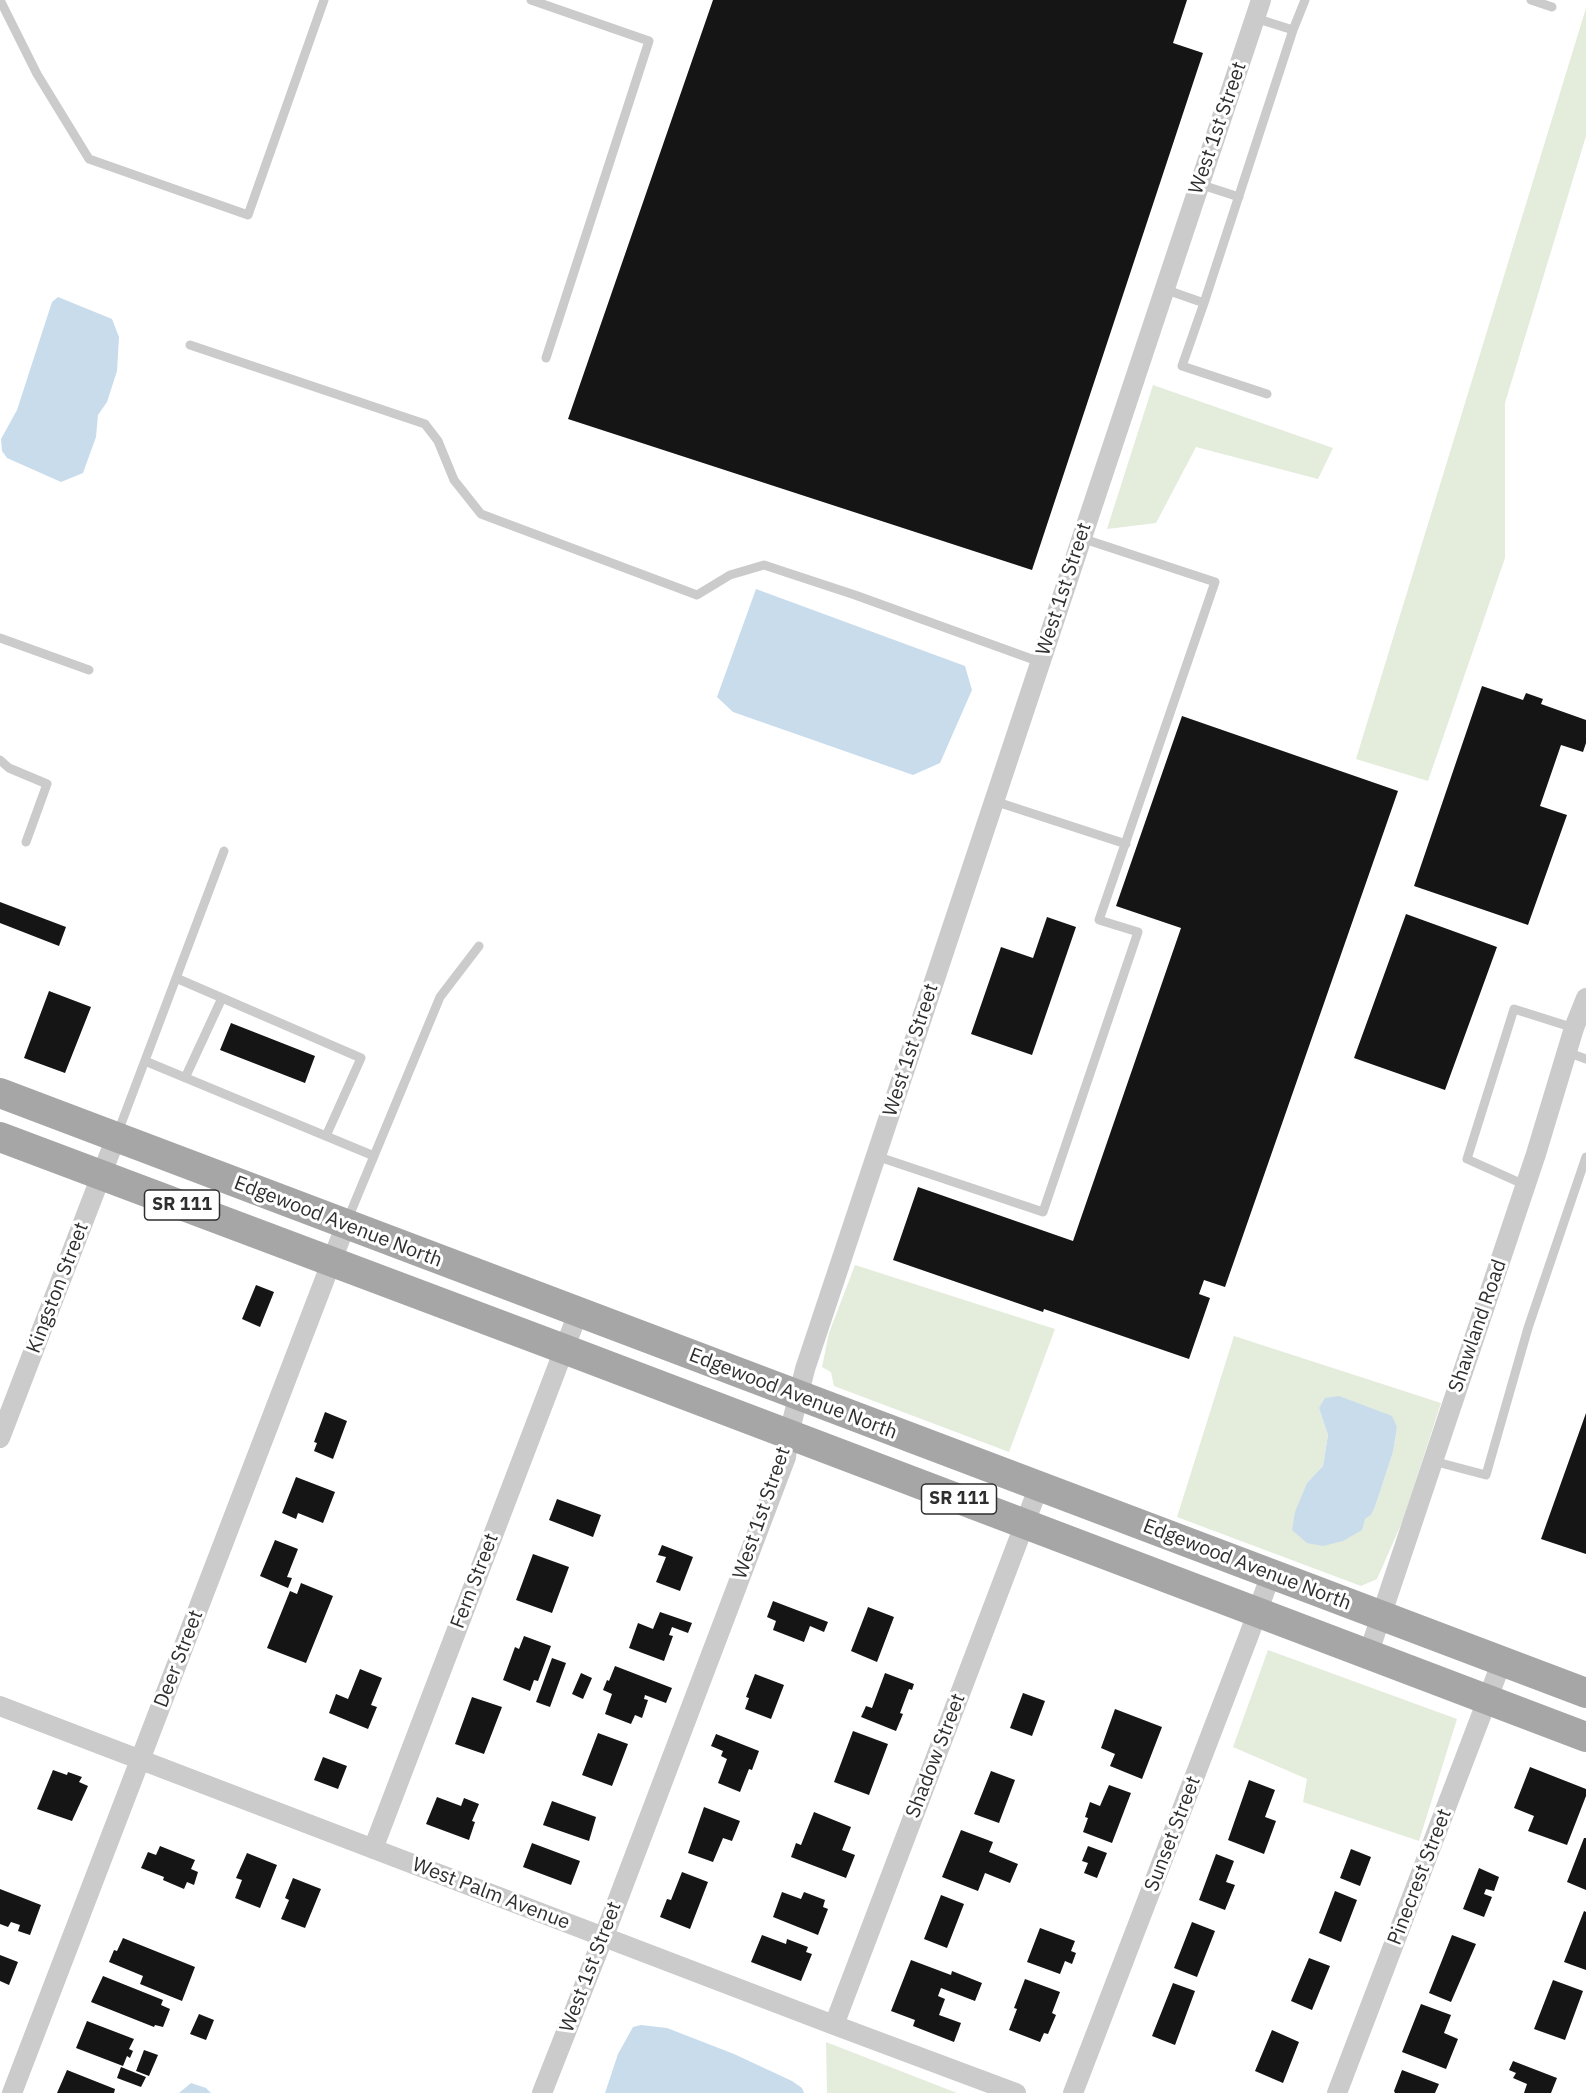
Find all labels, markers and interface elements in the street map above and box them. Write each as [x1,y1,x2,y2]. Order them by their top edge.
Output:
street label: West 1st Street [1184,59,1252,197]
street label: West 1st Street [1031,520,1097,658]
street label: West 1st Street [878,981,944,1119]
street label: Edgewood Avenue North [231,1171,445,1273]
road number: SR 111 [144,1190,219,1220]
street label: Kingston Street [22,1219,94,1357]
street label: Shawland Road [1444,1257,1512,1395]
street label: Edgewood Avenue North [686,1343,900,1445]
street label: West 1st Street [728,1444,796,1582]
road number: SR 111 [922,1484,996,1514]
street label: Edgewood Avenue North [1140,1514,1354,1616]
street label: Fern Street [446,1530,504,1632]
street label: Deer Street [149,1607,209,1711]
street label: Shadow Street [901,1690,971,1822]
street label: Sunset Street [1140,1773,1206,1895]
street label: Pinecrest Street [1383,1806,1457,1948]
street label: West Palm Avenue [409,1853,573,1935]
street label: West 1st Street [555,1898,627,2036]

